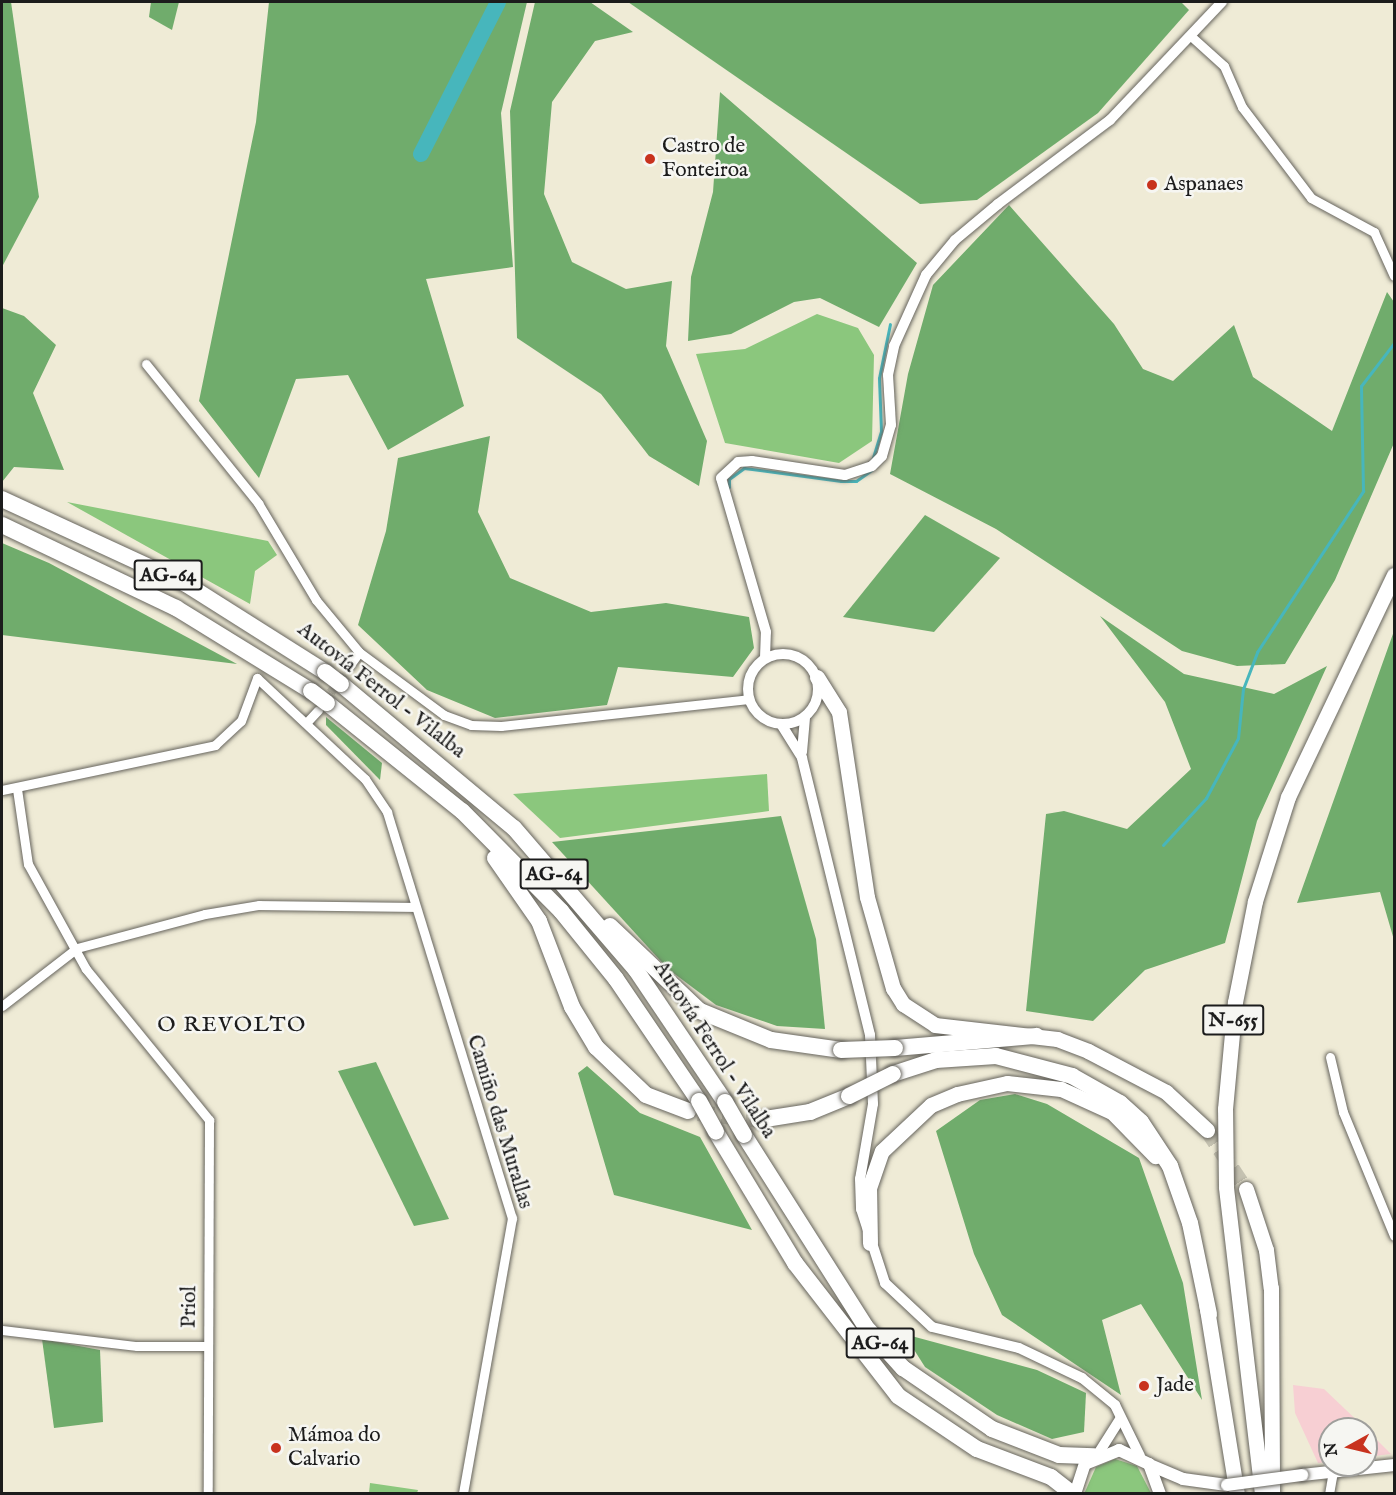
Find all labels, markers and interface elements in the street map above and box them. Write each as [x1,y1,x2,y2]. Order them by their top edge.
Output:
place label: Castro de Fonteiroa [662,134,748,184]
marker: Castro de Fonteiroa [643,152,657,166]
place label: Aspanaes [1164,172,1243,198]
marker: Aspanaes [1145,178,1159,192]
road number: AG-64 [134,558,202,592]
street label: Autovía Ferrol - Vilalba [292,618,470,764]
road number: AG-64 [520,857,588,891]
street label: Autovía Ferrol - Vilalba [647,957,781,1143]
road number: N-655 [1202,1003,1264,1037]
district label: O REVOLTO [157,1013,307,1039]
street label: Camiño das Murallas [461,1032,537,1212]
street label: Priol [177,1286,203,1328]
road number: AG-64 [846,1326,914,1360]
place label: Jade [1156,1373,1194,1399]
marker: Jade [1137,1379,1151,1393]
north arrow [1318,1417,1378,1477]
place label: Mámoa do Calvario [288,1423,380,1473]
marker: Mámoa do Calvario [269,1441,283,1455]
text: N [1321,1441,1343,1457]

